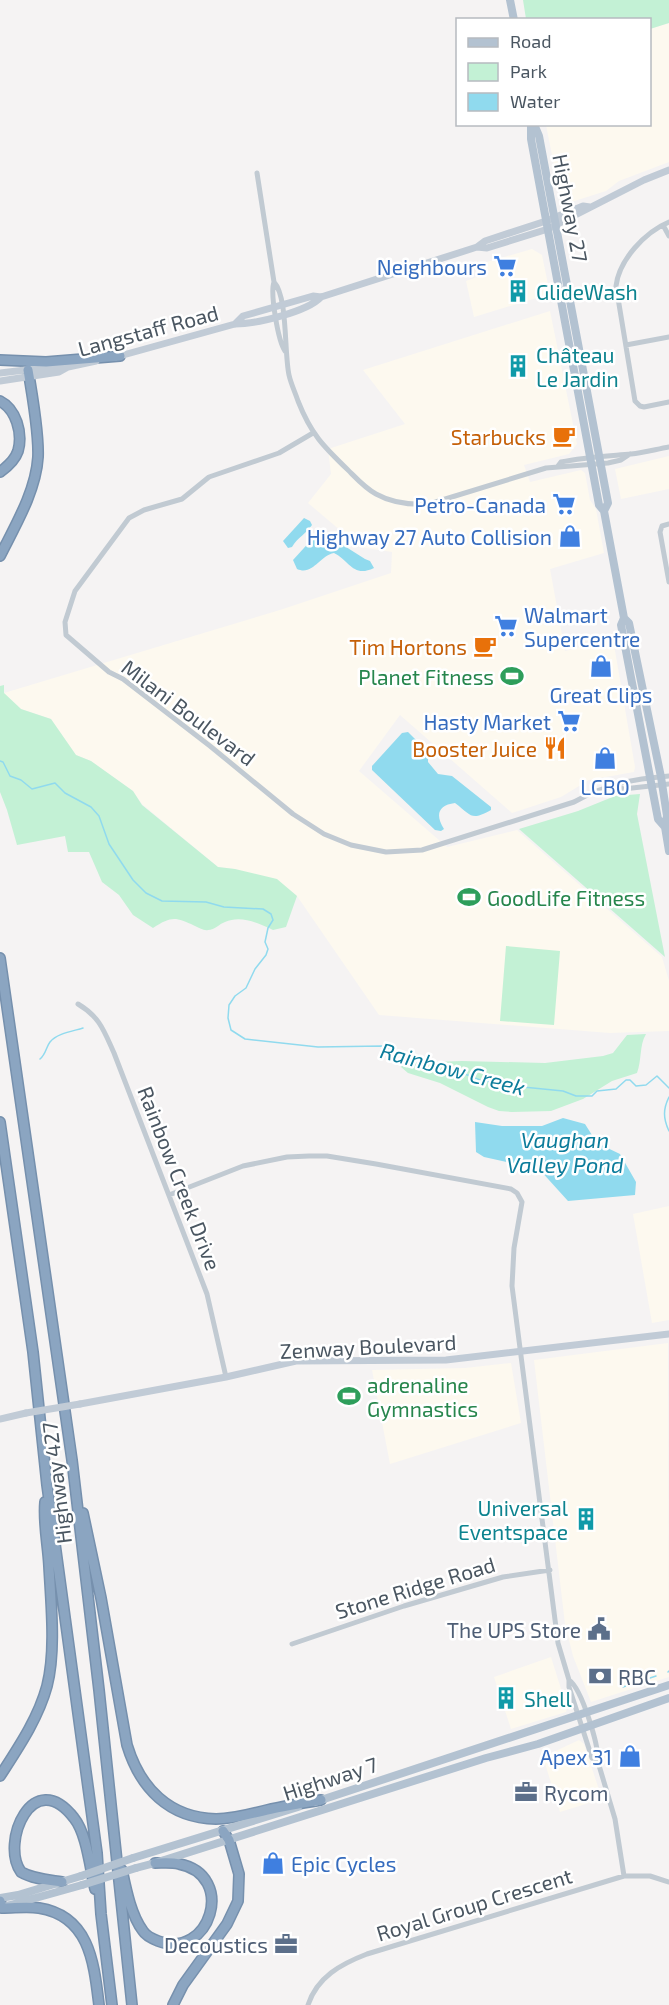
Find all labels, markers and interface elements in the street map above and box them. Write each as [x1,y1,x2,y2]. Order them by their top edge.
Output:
legend [456,18,651,126]
text: Road [510,30,551,52]
text: Park [510,60,547,82]
text: Water [510,90,560,112]
street label: Highway 27 [548,152,594,265]
supermarket icon: Neighbours [492,253,518,279]
place label: Neighbours [377,254,487,279]
building icon: GlideWash [505,278,531,304]
place label: GlideWash [536,279,638,304]
street label: Langstaff Road [75,299,221,361]
place label: Château Le Jardin [536,342,619,391]
building icon: Château Le Jardin [505,353,531,379]
cafe icon: Starbucks [551,423,577,449]
place label: Starbucks [451,424,546,449]
supermarket icon: Petro-Canada [551,491,577,517]
place label: Petro-Canada [414,492,546,517]
shop icon: Highway 27 Auto Collision [557,523,583,549]
place label: Highway 27 Auto Collision [307,524,552,549]
place label: Walmart Supercentre [524,602,640,651]
supermarket icon: Walmart Supercentre [493,613,519,639]
cafe icon: Tim Hortons [472,633,498,659]
place label: Tim Hortons [349,634,467,659]
shop icon: Great Clips [588,653,614,679]
street label: Milani Boulevard [117,654,261,770]
sports icon: Planet Fitness [499,663,525,689]
place label: Planet Fitness [358,664,494,689]
place label: Great Clips [549,682,653,707]
supermarket icon: Hasty Market [556,708,582,734]
place label: Hasty Market [423,709,551,734]
restaurant icon: Booster Juice [542,735,568,761]
place label: Booster Juice [412,736,537,761]
shop icon: LCBO [592,745,618,771]
place label: LCBO [580,774,630,799]
sports icon: GoodLife Fitness [456,884,482,910]
place label: GoodLife Fitness [487,885,645,910]
water label: Rainbow Creek [378,1036,528,1100]
street label: Rainbow Creek Drive [133,1082,227,1274]
water label: Vaughan Valley Pond [506,1126,624,1178]
street label: Zenway Boulevard [279,1329,457,1363]
place label: adrenaline Gymnastics [367,1372,478,1421]
sports icon: adrenaline Gymnastics [336,1383,362,1409]
street label: Highway 427 [36,1420,76,1545]
place label: Universal Eventspace [458,1495,569,1544]
building icon: Universal Eventspace [573,1506,599,1532]
street label: Stone Ridge Road [332,1551,498,1623]
public building icon: The UPS Store [586,1616,612,1642]
place label: The UPS Store [447,1617,581,1642]
bank icon: RBC [587,1663,613,1689]
place label: RBC [618,1664,656,1689]
building icon: Shell [493,1685,519,1711]
place label: Shell [524,1686,572,1711]
shop icon: Apex 31 [617,1743,643,1769]
place label: Apex 31 [540,1744,612,1769]
street label: Highway 7 [280,1751,381,1805]
office icon: Rycom [513,1779,539,1805]
place label: Rycom [544,1780,608,1805]
shop icon: Epic Cycles [260,1850,286,1876]
place label: Epic Cycles [291,1851,396,1876]
street label: Royal Group Crescent [373,1862,575,1946]
office icon: Decoustics [273,1931,299,1957]
place label: Decoustics [164,1932,268,1957]

